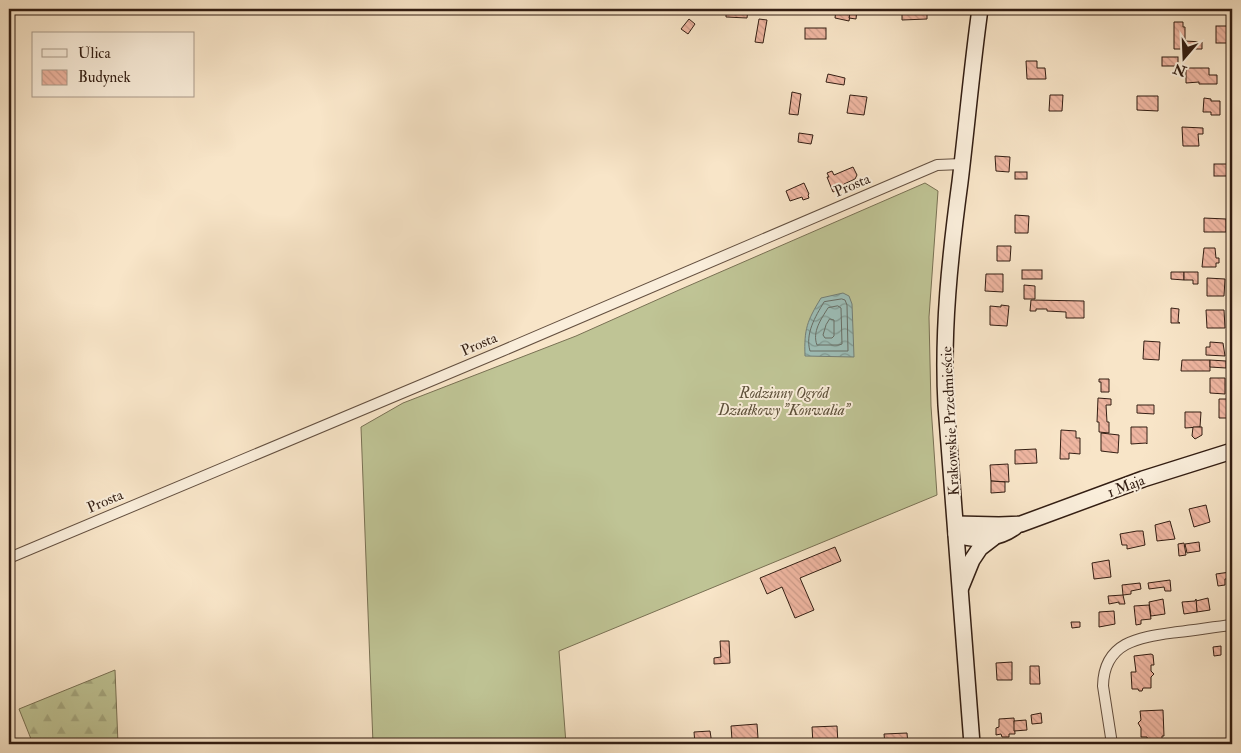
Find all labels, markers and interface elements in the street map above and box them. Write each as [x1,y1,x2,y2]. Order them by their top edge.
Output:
legend [32,32,195,98]
north arrow [1158,32,1208,82]
text: Ulica [78,44,111,63]
text: N [1171,60,1190,80]
text: Budynek [78,68,131,87]
street label: Prosta [831,169,874,202]
street label: Prosta [458,328,501,361]
street label: Krakowskie Przedmieście [937,346,964,496]
park label: Rodzinny Ogród Działkowy "Konwalia" [717,384,852,420]
street label: 1 Maja [1105,470,1148,502]
street label: Prosta [84,485,127,518]

